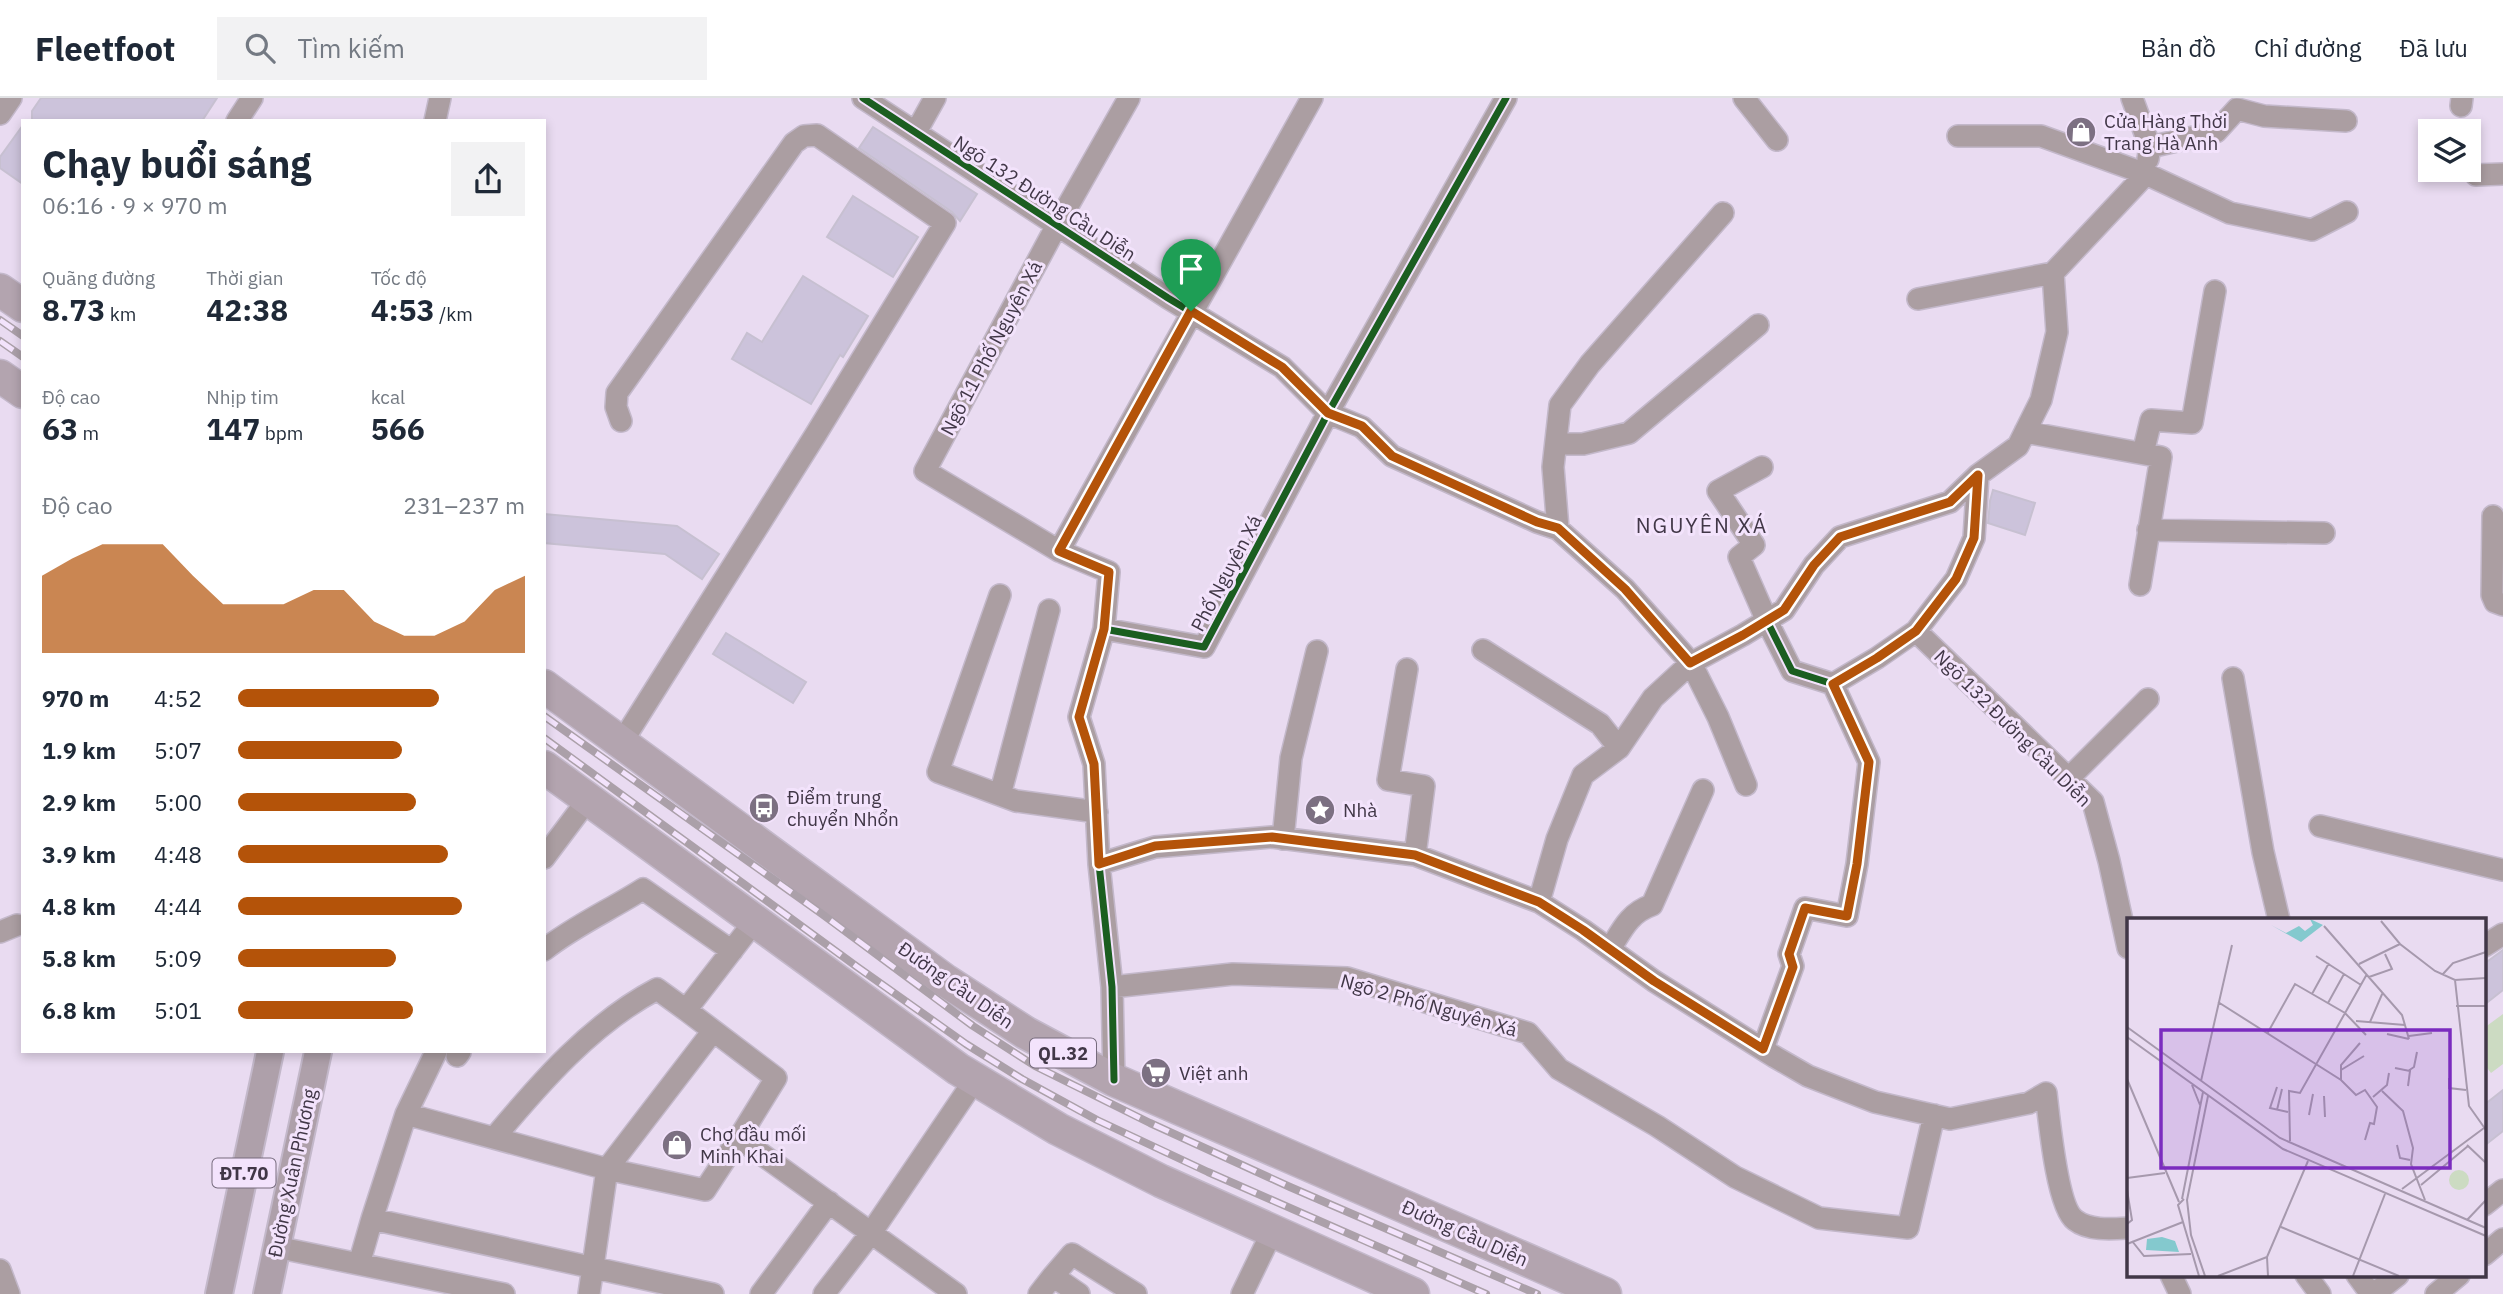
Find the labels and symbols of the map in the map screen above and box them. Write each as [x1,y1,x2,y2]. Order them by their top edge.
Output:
place label: Cửa Hàng Thời Trang Hà Anh [2104,109,2227,155]
shop icon: Cửa Hàng Thời Trang Hà Anh [2064,115,2098,149]
street label: Ngõ 132 Đường Cầu Diễn [949,130,1141,266]
pin [1161,239,1221,311]
street label: Ngõ 11 Phố Nguyên Xá [935,257,1047,439]
street label: Phố Nguyên Xá [1185,511,1267,635]
district label: NGUYÊN XÁ [1636,511,1768,539]
street label: Ngõ 132 Đường Cầu Diễn [1929,644,2097,812]
place label: Điểm trung chuyển Nhổn [787,785,899,831]
bus stop icon: Điểm trung chuyển Nhổn [747,791,781,825]
place icon: Nhà [1303,793,1337,827]
place label: Nhà [1343,798,1377,822]
inset map [2127,918,2486,1276]
street label: Đường Cầu Diễn [894,936,1018,1034]
street label: Ngõ 2 Phố Nguyên Xá [1338,968,1520,1042]
road number: QL.32 [1030,1038,1096,1068]
supermarket icon: Việt anh [1139,1056,1173,1090]
place label: Việt anh [1179,1061,1249,1085]
street label: Đường Xuân Phương [262,1086,322,1260]
place label: Chợ đầu mối Minh Khai [700,1122,806,1168]
shop icon: Chợ đầu mối Minh Khai [660,1128,694,1162]
road number: ĐT.70 [212,1158,276,1188]
street label: Đường Cầu Diễn [1398,1194,1532,1272]

